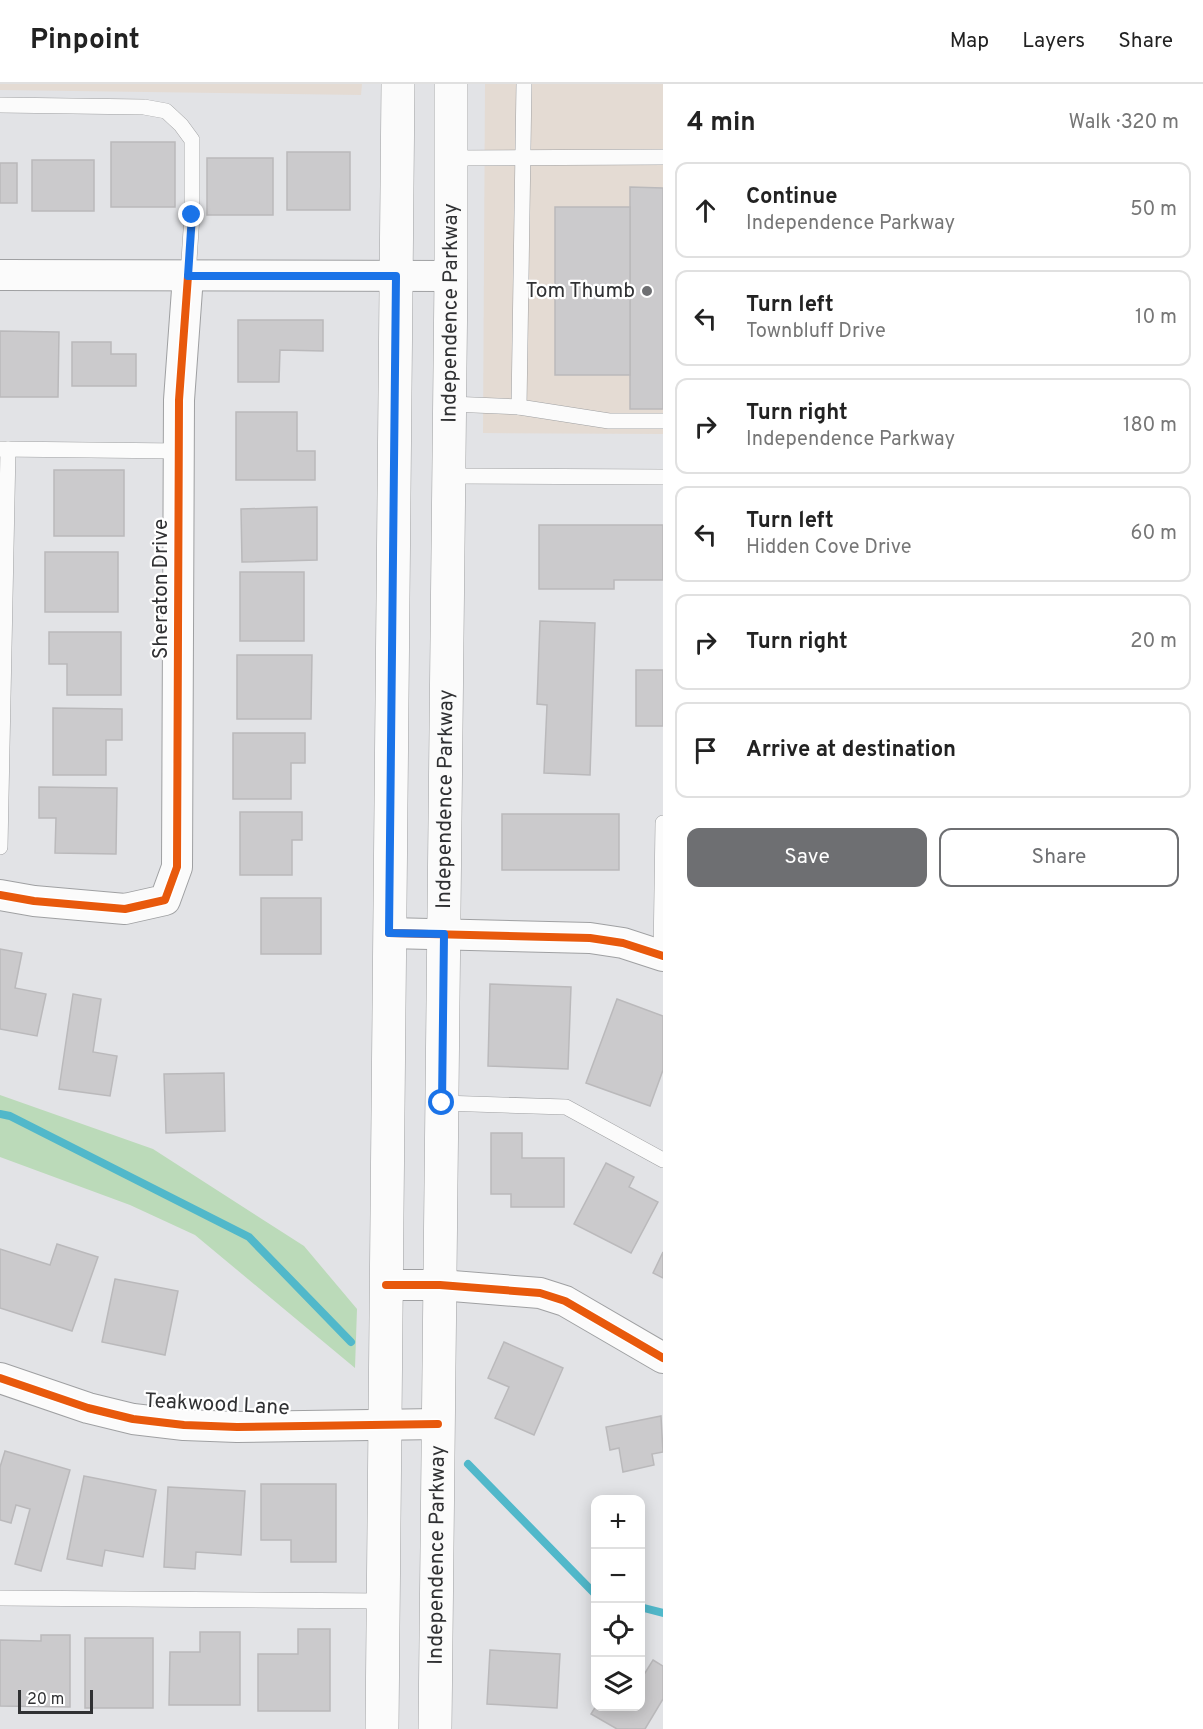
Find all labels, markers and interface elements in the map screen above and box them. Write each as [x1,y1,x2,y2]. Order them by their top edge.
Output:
text: Pinpoint [30,23,140,59]
text: Map [950,28,989,55]
text: Layers [1022,28,1085,55]
text: Share [1118,28,1173,55]
text: 4 min [687,107,756,140]
text: Walk · 320 m [1069,110,1179,136]
text: Continue [746,184,837,211]
icon: ahead [689,194,722,227]
text: 50 m [1130,197,1177,223]
route end [178,201,204,227]
street label: Independence Parkway [436,203,465,423]
text: Independence Parkway [746,211,955,237]
place label: Tom Thumb [526,278,635,305]
marker: Tom Thumb [640,284,654,298]
text: Turn left [746,292,834,319]
icon: left [689,302,722,335]
text: 10 m [1135,305,1177,331]
text: Townbluff Drive [746,319,886,345]
text: Turn right [746,400,848,427]
icon: right [689,410,722,443]
text: 180 m [1123,413,1177,439]
text: Independence Parkway [746,427,955,453]
text: Turn left [746,508,834,535]
icon: left [689,518,722,551]
street label: Sheraton Drive [148,519,175,659]
text: 60 m [1131,521,1177,547]
text: Hidden Cove Drive [746,535,912,561]
icon: right [689,626,722,659]
text: Turn right [746,629,848,656]
text: 20 m [1130,629,1177,655]
street label: Independence Parkway [431,689,460,909]
icon: arrive [689,734,722,767]
text: Arrive at destination [746,737,956,764]
button: Save [687,828,927,887]
button: Share [939,828,1179,887]
route start [428,1089,454,1115]
street label: Teakwood Lane [144,1388,290,1422]
street label: Independence Parkway [422,1445,452,1665]
map controls [591,1495,645,1711]
button: + [591,1495,645,1549]
button: − [591,1549,645,1603]
button: locate [591,1603,645,1657]
button: layers [591,1657,645,1711]
scale bar [18,1687,93,1714]
text: 20 m [27,1690,64,1710]

